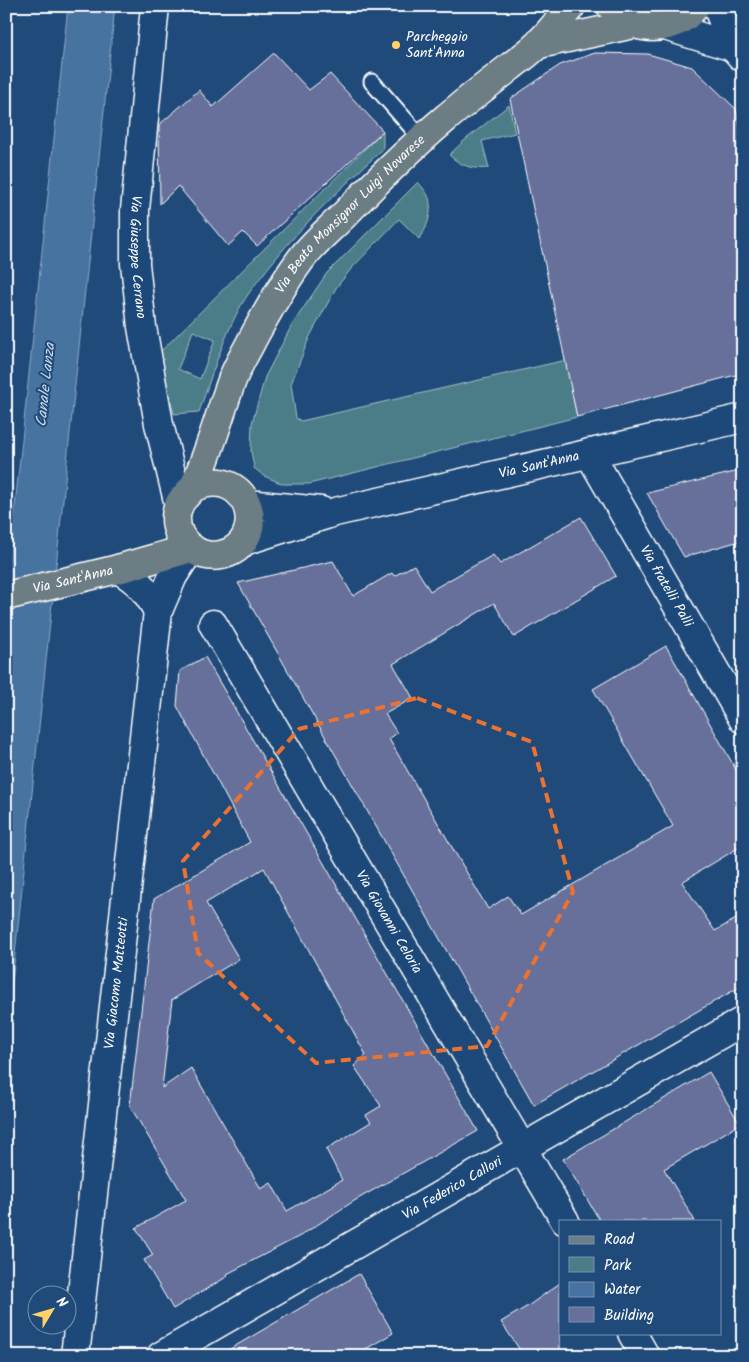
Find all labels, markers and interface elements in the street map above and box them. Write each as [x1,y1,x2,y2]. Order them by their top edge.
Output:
place label: Parcheggio Sant'Anna [406,26,468,64]
marker: Parcheggio Sant'Anna [390,39,402,51]
street label: Via Beato Monsignor Luigi Novarese [270,129,431,298]
street label: Via Giuseppe Cerrano [124,194,152,320]
water label: Canale Lanza [30,341,62,428]
street label: Via Sant'Anna [497,445,582,485]
street label: Via fratelli Palli [634,541,699,632]
street label: Via Sant'Anna [31,560,115,600]
street label: Via Giovanni Celoria [350,866,428,978]
street label: Via Giacomo Matteotti [98,916,135,1050]
street label: Via Federico Callori [398,1151,507,1226]
legend [559,1220,722,1334]
text: Road [604,1228,635,1252]
text: Park [604,1254,632,1278]
text: Water [604,1278,641,1302]
north arrow [28,1284,78,1334]
text: N [50,1292,73,1313]
text: Building [604,1304,654,1328]

